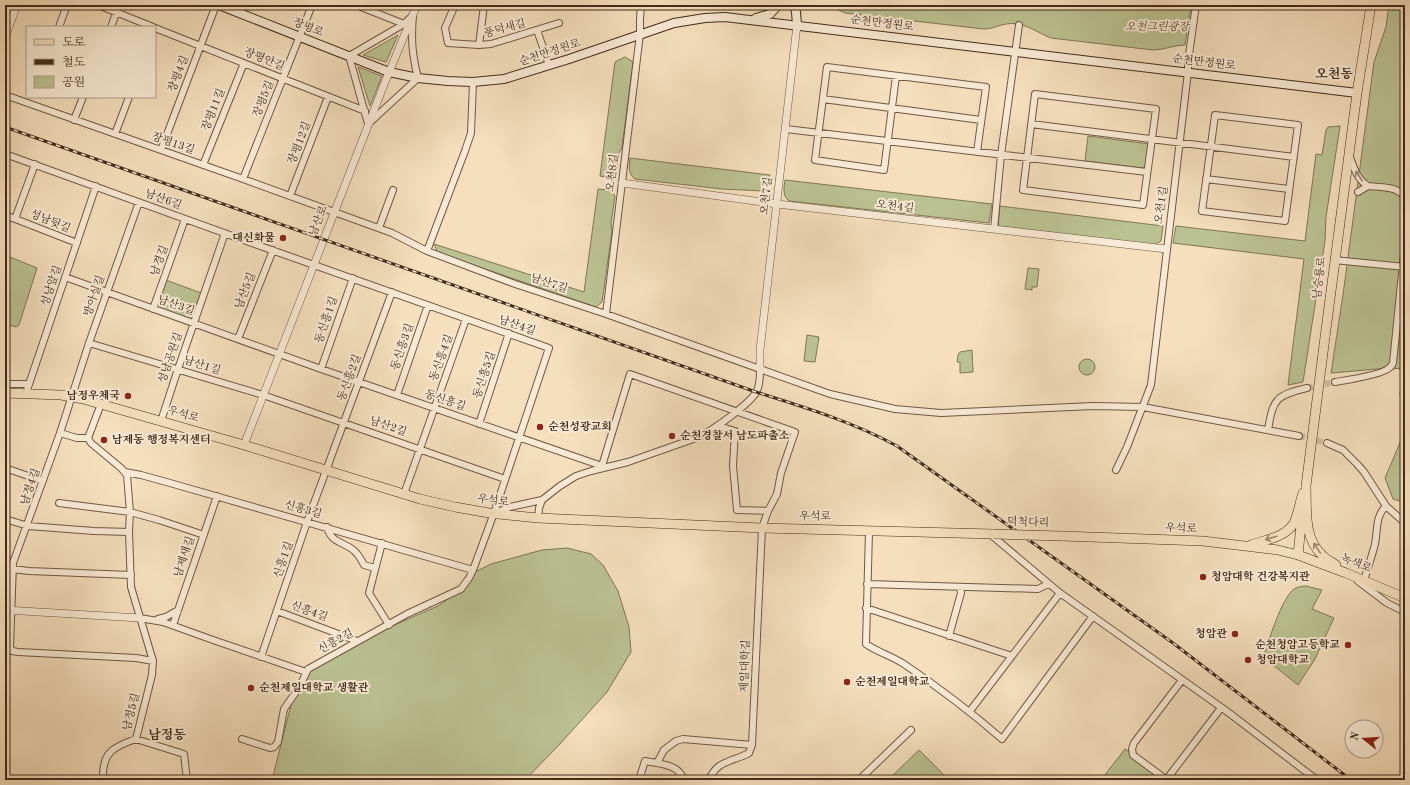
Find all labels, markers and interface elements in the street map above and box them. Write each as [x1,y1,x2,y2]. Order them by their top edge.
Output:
street label: 순천만정원로 [850,13,915,33]
street label: 장평로 [291,16,326,39]
street label: 풍덕새길 [483,17,527,40]
park label: 오천그린광장 [1125,20,1191,33]
legend [26,26,156,98]
text: 도로 [62,36,86,49]
street label: 순천만정원로 [517,36,582,68]
street label: 장평안길 [242,46,286,73]
street label: 순천만정원로 [1172,52,1237,72]
street label: 장평4길 [166,54,191,94]
text: 철도 [62,56,86,69]
district label: 오천동 [1315,66,1353,81]
text: 공원 [62,76,85,89]
street label: 장평5길 [251,79,276,119]
street label: 장평11길 [200,87,227,133]
street label: 장평12길 [286,120,313,166]
street label: 장평13길 [150,131,196,156]
street label: 오천8길 [604,153,621,193]
one-way arrow [1354,170,1362,182]
street label: 오천7길 [759,176,774,216]
street label: 오천1길 [1153,185,1170,225]
street label: 남산6길 [143,187,183,212]
street label: 오천4길 [875,198,915,215]
street label: 남산로 [307,203,330,238]
street label: 성남뒷길 [28,208,72,235]
place label: 대신화물 [232,231,275,244]
marker: 대신화물 [278,233,288,243]
street label: 남경길 [148,244,171,278]
street label: 남승룡로 [1310,256,1328,300]
street label: 성남앞길 [39,264,64,308]
street label: 남산5길 [233,271,258,311]
street label: 남산7길 [529,272,569,295]
street label: 방아실길 [82,274,107,318]
street label: 남산3길 [156,294,196,317]
street label: 동신흥1길 [312,294,340,345]
street label: 남산4길 [497,314,537,337]
street label: 동신흥3길 [388,321,416,372]
street label: 성남공원길 [156,331,185,385]
street label: 동신흥4길 [427,332,456,383]
street label: 동신흥5길 [470,349,498,400]
street label: 동신흥2길 [335,352,364,403]
street label: 남산1길 [182,354,222,377]
street label: 동신흥길 [423,387,468,413]
place label: 남정우체국 [67,389,120,402]
marker: 남정우체국 [123,391,133,401]
street label: 우석로 [166,404,200,425]
street label: 남산2길 [368,415,408,438]
place label: 순천성광교회 [548,420,612,433]
marker: 순천성광교회 [535,422,545,432]
place label: 순천경찰서 남도파출소 [680,429,790,442]
marker: 순천경찰서 남도파출소 [667,431,677,441]
place label: 남제동 행정복지센터 [112,433,211,446]
marker: 남제동 행정복지센터 [99,435,109,445]
street label: 남정4길 [19,467,42,507]
street label: 우석로 [477,493,510,508]
street label: 신흥3길 [283,498,323,521]
street label: 우석로 [799,510,831,523]
street label: 덕척다리 [1007,516,1049,529]
street label: 우석로 [1165,522,1198,535]
street label: 남제새길 [172,535,197,579]
one-way arrow [1265,535,1278,542]
street label: 신흥1길 [271,539,295,580]
one-way arrow [1313,543,1321,554]
street label: 녹색로 [1339,552,1374,575]
place label: 청암대학 건강복지관 [1211,570,1310,583]
marker: 청암대학 건강복지관 [1198,572,1208,582]
street label: 신흥4길 [289,598,330,624]
street label: 신흥2길 [316,626,355,656]
place label: 청암관 [1195,627,1227,640]
marker: 청암관 [1230,629,1240,639]
place label: 순천청암고등학교 [1255,638,1340,651]
street label: 제일대학길 [739,639,752,693]
marker: 순천청암고등학교 [1343,640,1353,650]
place label: 청암대학교 [1256,653,1310,666]
marker: 청암대학교 [1243,655,1253,665]
place label: 순천제일대학교 [855,675,930,688]
marker: 순천제일대학교 [842,677,852,687]
place label: 순천제일대학교 생활관 [259,681,369,694]
marker: 순천제일대학교 생활관 [246,683,256,693]
street label: 남정5길 [121,692,142,732]
north arrow [1344,719,1384,759]
district label: 남정동 [148,727,186,742]
text: N [1349,730,1363,742]

